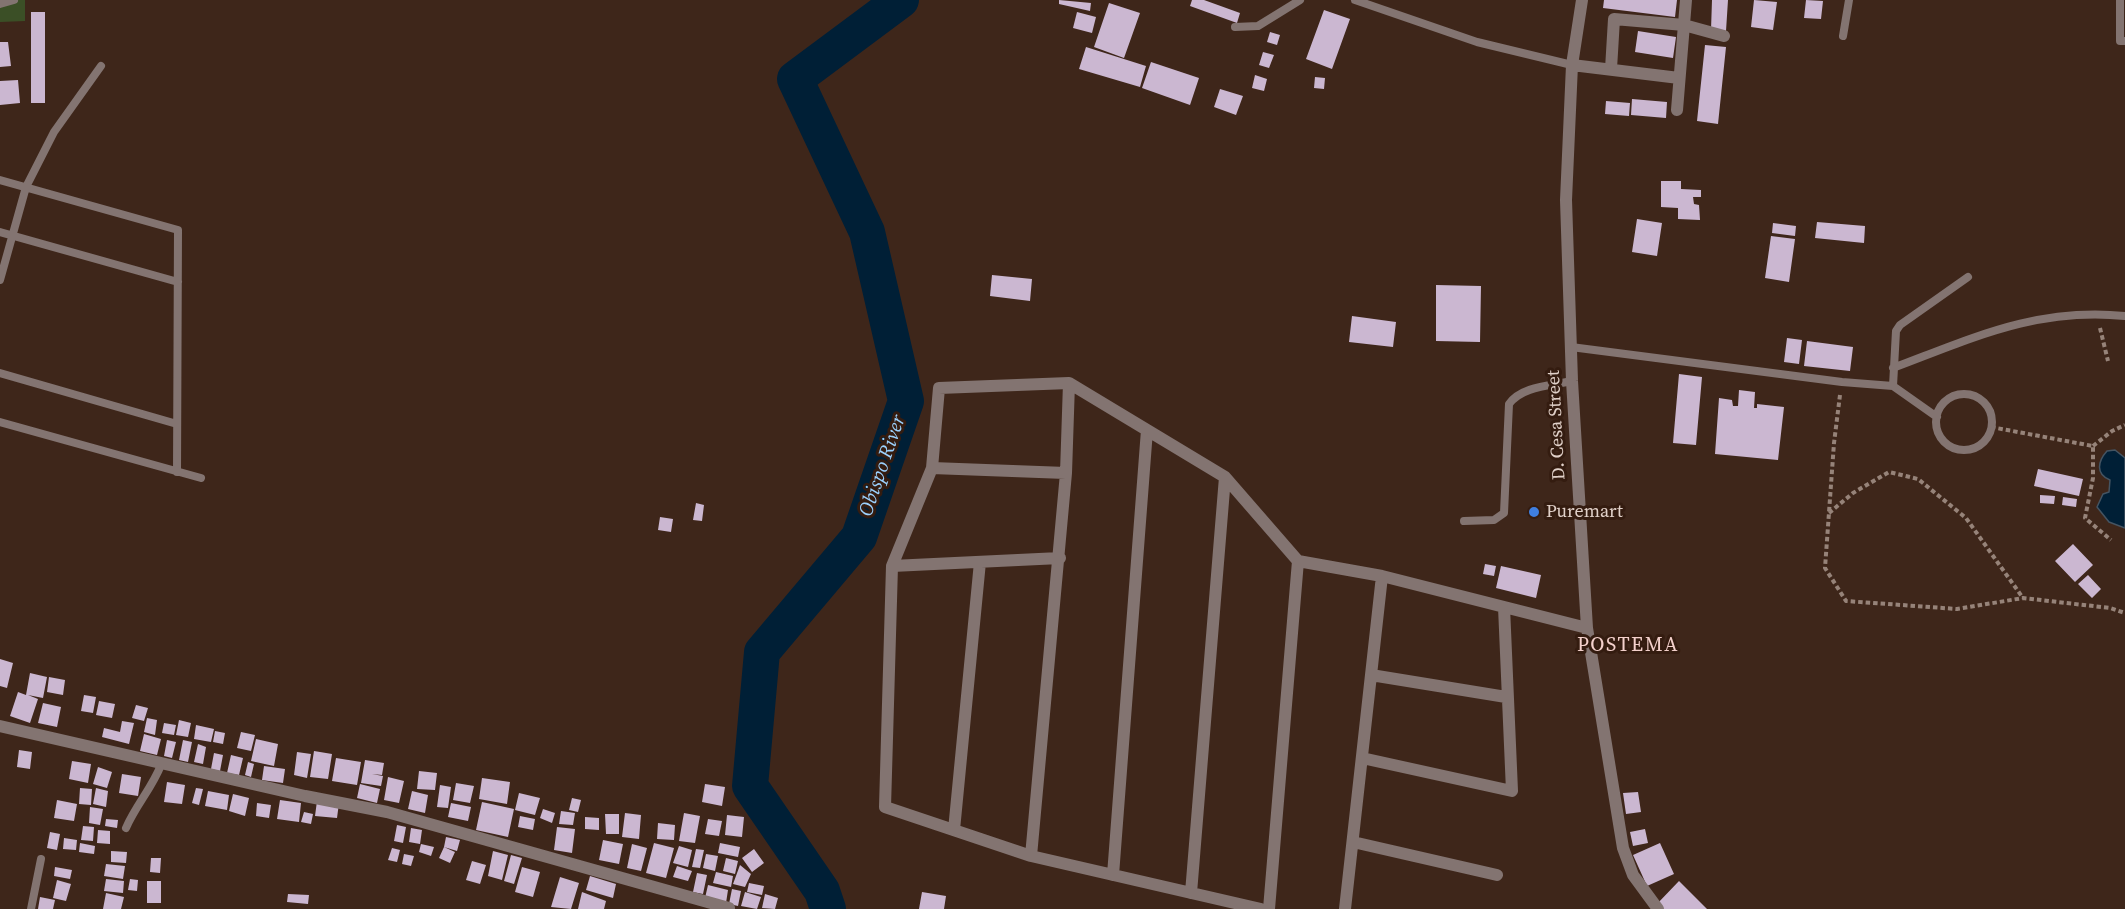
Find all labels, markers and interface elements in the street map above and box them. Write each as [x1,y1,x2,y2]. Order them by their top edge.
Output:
street label: D. Cesa Street [1543,370,1571,480]
water label: Obispo River [854,412,912,520]
place label: Puremart [1546,501,1623,523]
marker: Puremart [1527,505,1541,519]
district label: POSTEMA [1577,634,1679,658]

